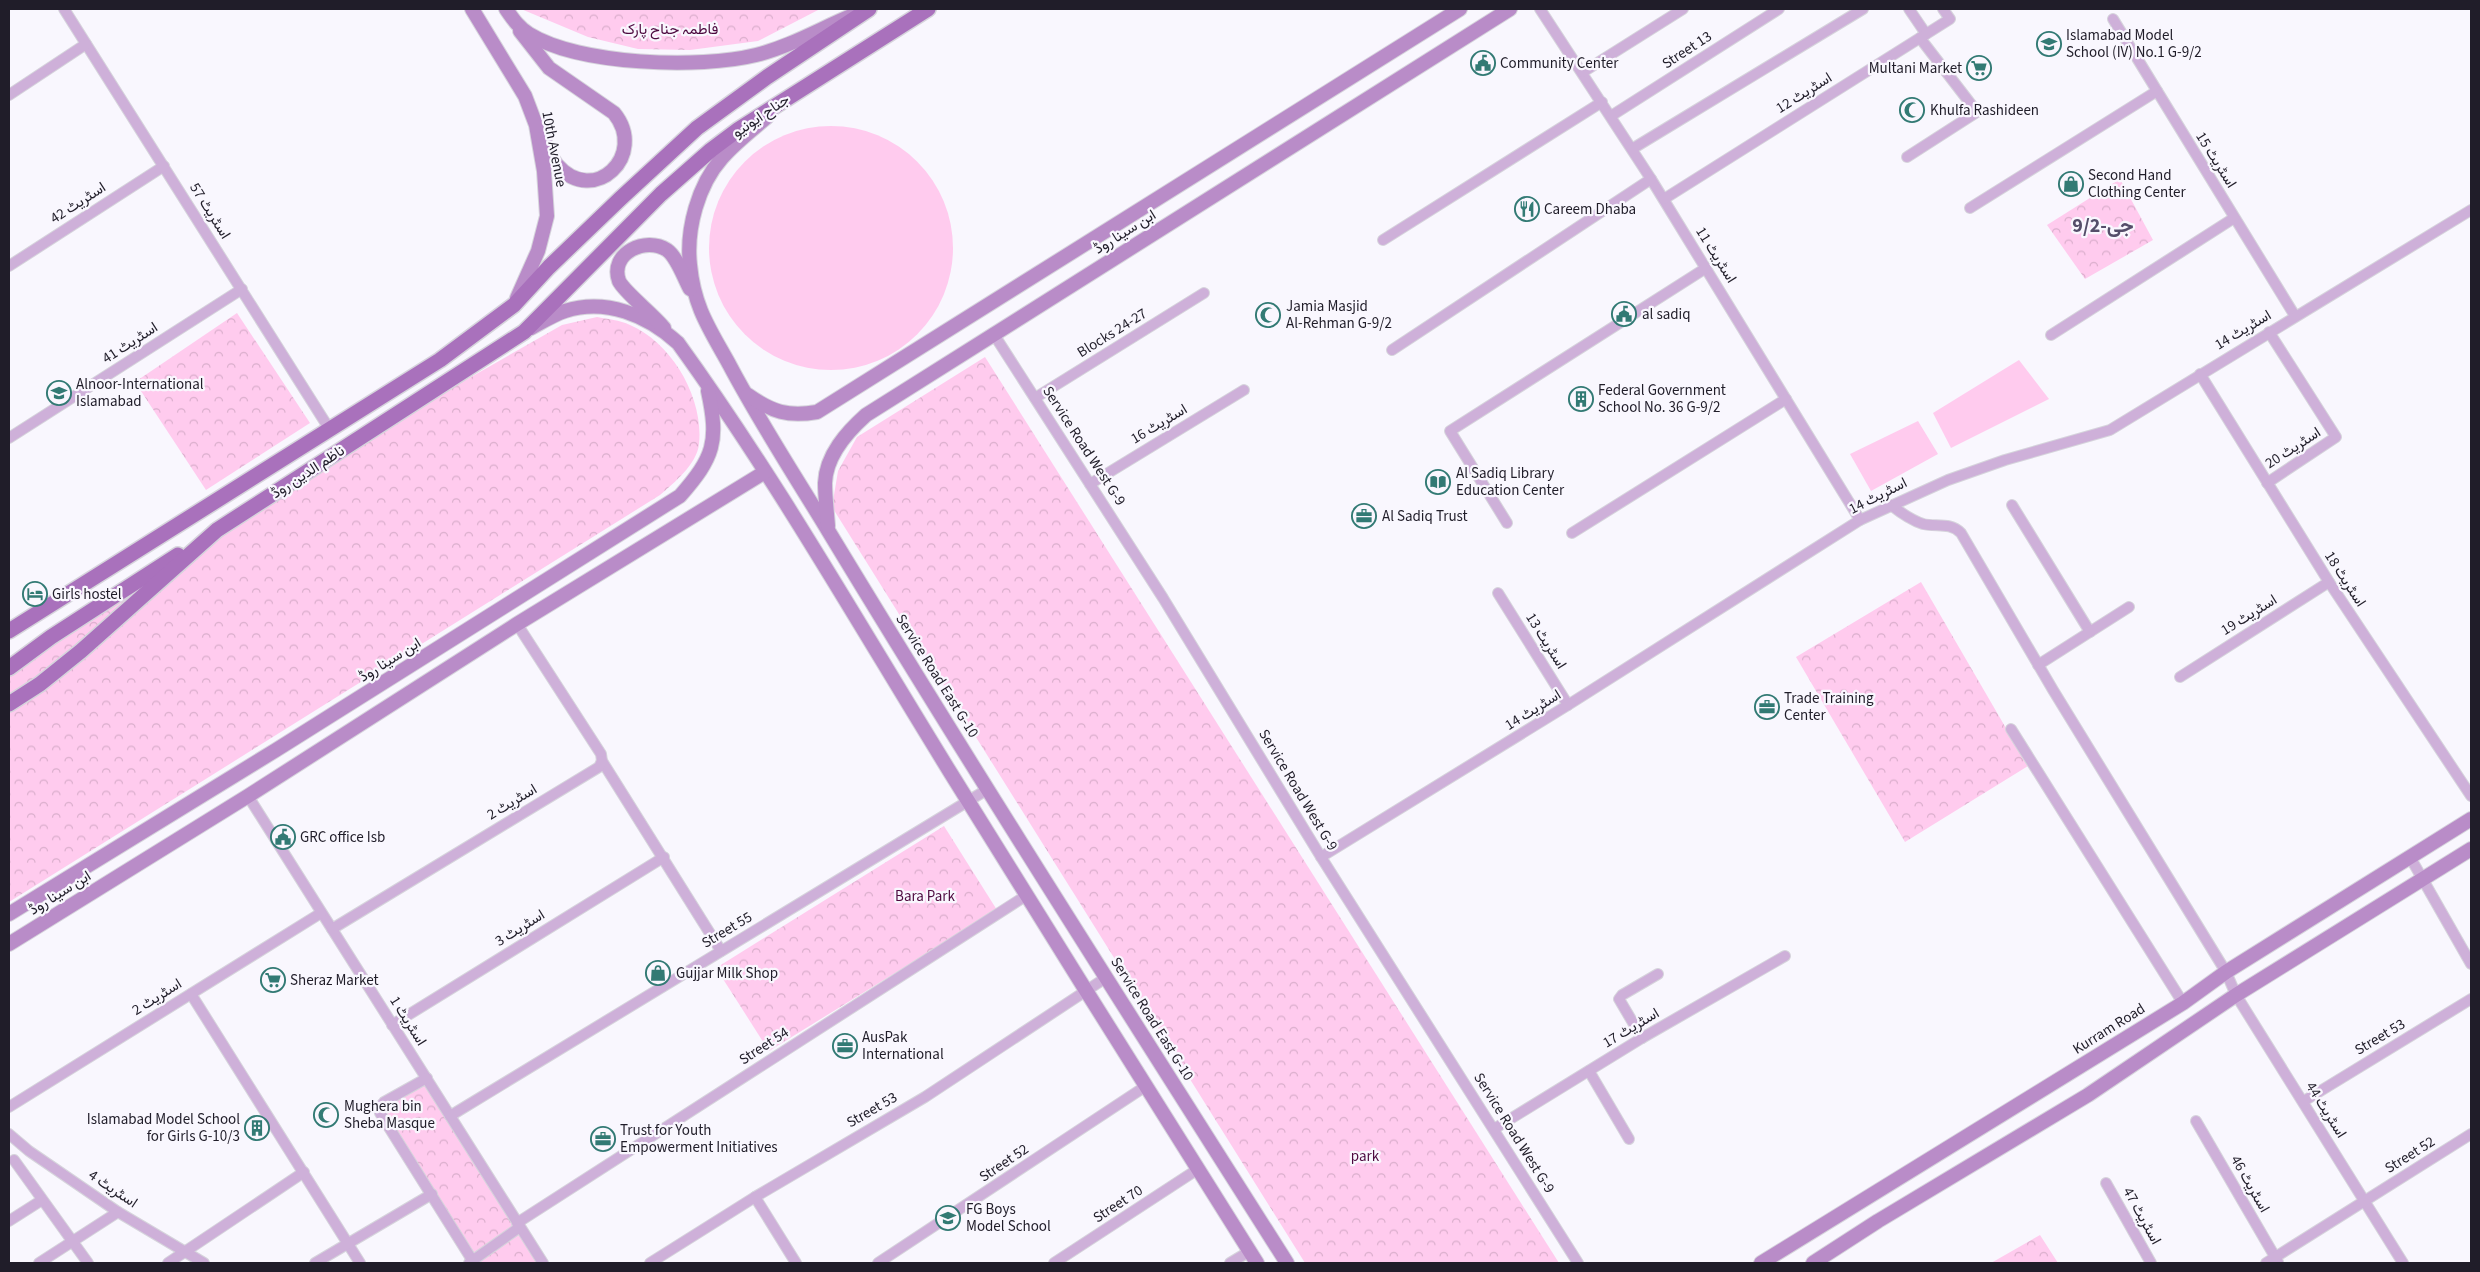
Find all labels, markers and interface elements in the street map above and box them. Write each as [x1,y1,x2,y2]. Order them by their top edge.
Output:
park label: فاطمہ جناح پارک [622,19,718,40]
place label: Islamabad Model School (IV) No.1 G-9/2 [2066,25,2202,63]
street label: Street 13 [1658,26,1716,74]
school or university icon: Islamabad Model School (IV) No.1 G-9/2 [2036,31,2062,57]
public building icon: Community Center [1470,50,1496,76]
place label: Community Center [1500,53,1619,74]
supermarket icon: Multani Market [1966,55,1992,81]
place label: Multani Market [1869,58,1962,79]
street label: اسٹریٹ 12 [1772,67,1836,119]
street label: جناح ایونیو [728,89,794,143]
mosque icon: Khulfa Rashideen [1899,97,1925,123]
place label: Khulfa Rashideen [1930,100,2039,121]
street label: 10th Avenue [536,109,572,189]
street label: اسٹریٹ 15 [2190,128,2242,192]
place label: Second Hand Clothing Center [2088,165,2186,203]
shop icon: Second Hand Clothing Center [2058,171,2084,197]
street label: اسٹریٹ 42 [46,177,110,229]
street label: اسٹریٹ 57 [184,179,236,243]
restaurant icon: Careem Dhaba [1514,196,1540,222]
place label: Careem Dhaba [1544,199,1636,220]
street label: ابن سینا روڈ [1090,205,1160,259]
district label: جی-9/2 [2072,212,2134,240]
street label: اسٹریٹ 11 [1690,223,1742,287]
place label: Jamia Masjid Al-Rehman G-9/2 [1286,296,1392,334]
public building icon: al sadiq [1611,301,1637,327]
mosque icon: Jamia Masjid Al-Rehman G-9/2 [1255,302,1281,328]
street label: Blocks 24-27 [1073,303,1151,363]
place label: al sadiq [1642,304,1691,325]
street label: اسٹریٹ 14 [2211,305,2275,355]
street label: اسٹریٹ 41 [98,317,162,369]
place label: Alnoor-International Islamabad [76,374,204,412]
school or university icon: Alnoor-International Islamabad [46,380,72,406]
place label: Federal Government School No. 36 G-9/2 [1598,380,1726,418]
street label: Service Road West G-9 [1037,382,1131,510]
building icon: Federal Government School No. 36 G-9/2 [1568,386,1594,412]
street label: اسٹریٹ 16 [1127,399,1191,449]
street label: اسٹریٹ 20 [2261,422,2325,474]
street label: ناظم الدین روڈ [267,440,349,504]
place label: Al Sadiq Library Education Center [1456,463,1565,501]
library icon: Al Sadiq Library Education Center [1425,469,1451,495]
street label: اسٹریٹ 14 [1845,472,1911,520]
office icon: Al Sadiq Trust [1351,503,1377,529]
place label: Al Sadiq Trust [1382,506,1468,527]
street label: اسٹریٹ 18 [2319,547,2371,611]
hotel icon: Girls hostel [22,581,48,607]
place label: Girls hostel [52,584,122,605]
street label: اسٹریٹ 19 [2217,589,2281,641]
street label: اسٹریٹ 13 [1520,609,1572,673]
street label: Service Road East G-10 [890,610,984,742]
street label: ابن سینا روڈ [355,633,425,687]
street label: اسٹریٹ 14 [1501,684,1565,736]
place label: Trade Training Center [1784,688,1874,726]
office icon: Trade Training Center [1754,694,1780,720]
street label: Service Road West G-9 [1253,725,1343,855]
street label: اسٹریٹ 2 [483,779,541,825]
public building icon: GRC office Isb [270,824,296,850]
place label: GRC office Isb [300,827,385,848]
street label: ابن سینا روڈ [25,866,95,920]
park label: Bara Park [895,886,955,907]
street label: اسٹریٹ 3 [491,904,549,952]
street label: Street 55 [698,907,756,953]
street label: Service Road East G-10 [1105,953,1199,1085]
shop icon: Gujjar Milk Shop [645,960,671,986]
place label: Gujjar Milk Shop [676,963,778,984]
supermarket icon: Sheraz Market [260,967,286,993]
place label: Sheraz Market [290,970,379,991]
street label: اسٹریٹ 2 [128,973,186,1021]
street label: اسٹریٹ 1 [384,992,432,1050]
street label: Kurram Road [2069,998,2149,1060]
street label: اسٹریٹ 17 [1599,1003,1663,1053]
street label: Street 53 [2351,1014,2409,1060]
street label: Street 54 [735,1022,793,1070]
place label: AusPak International [862,1027,944,1065]
office icon: AusPak International [832,1033,858,1059]
street label: Service Road West G-9 [1468,1069,1560,1197]
street label: اسٹریٹ 44 [2300,1078,2352,1142]
street label: Street 53 [843,1087,901,1133]
place label: Mughera bin Sheba Masque [344,1096,435,1134]
mosque icon: Mughera bin Sheba Masque [313,1102,339,1128]
place label: Islamabad Model School for Girls G-10/3 [87,1109,240,1147]
building icon: Islamabad Model School for Girls G-10/3 [244,1115,270,1141]
place label: Trust for Youth Empowerment Initiatives [620,1120,778,1158]
office icon: Trust for Youth Empowerment Initiatives [590,1126,616,1152]
street label: Street 52 [2381,1131,2439,1179]
street label: Street 52 [975,1139,1033,1187]
park label: park [1351,1146,1380,1167]
street label: اسٹریٹ 46 [2225,1152,2275,1216]
street label: اسٹریٹ 4 [84,1165,142,1213]
street label: Street 70 [1089,1180,1147,1228]
street label: اسٹریٹ 47 [2118,1183,2166,1249]
place label: FG Boys Model School [966,1199,1051,1237]
school or university icon: FG Boys Model School [935,1205,961,1231]

